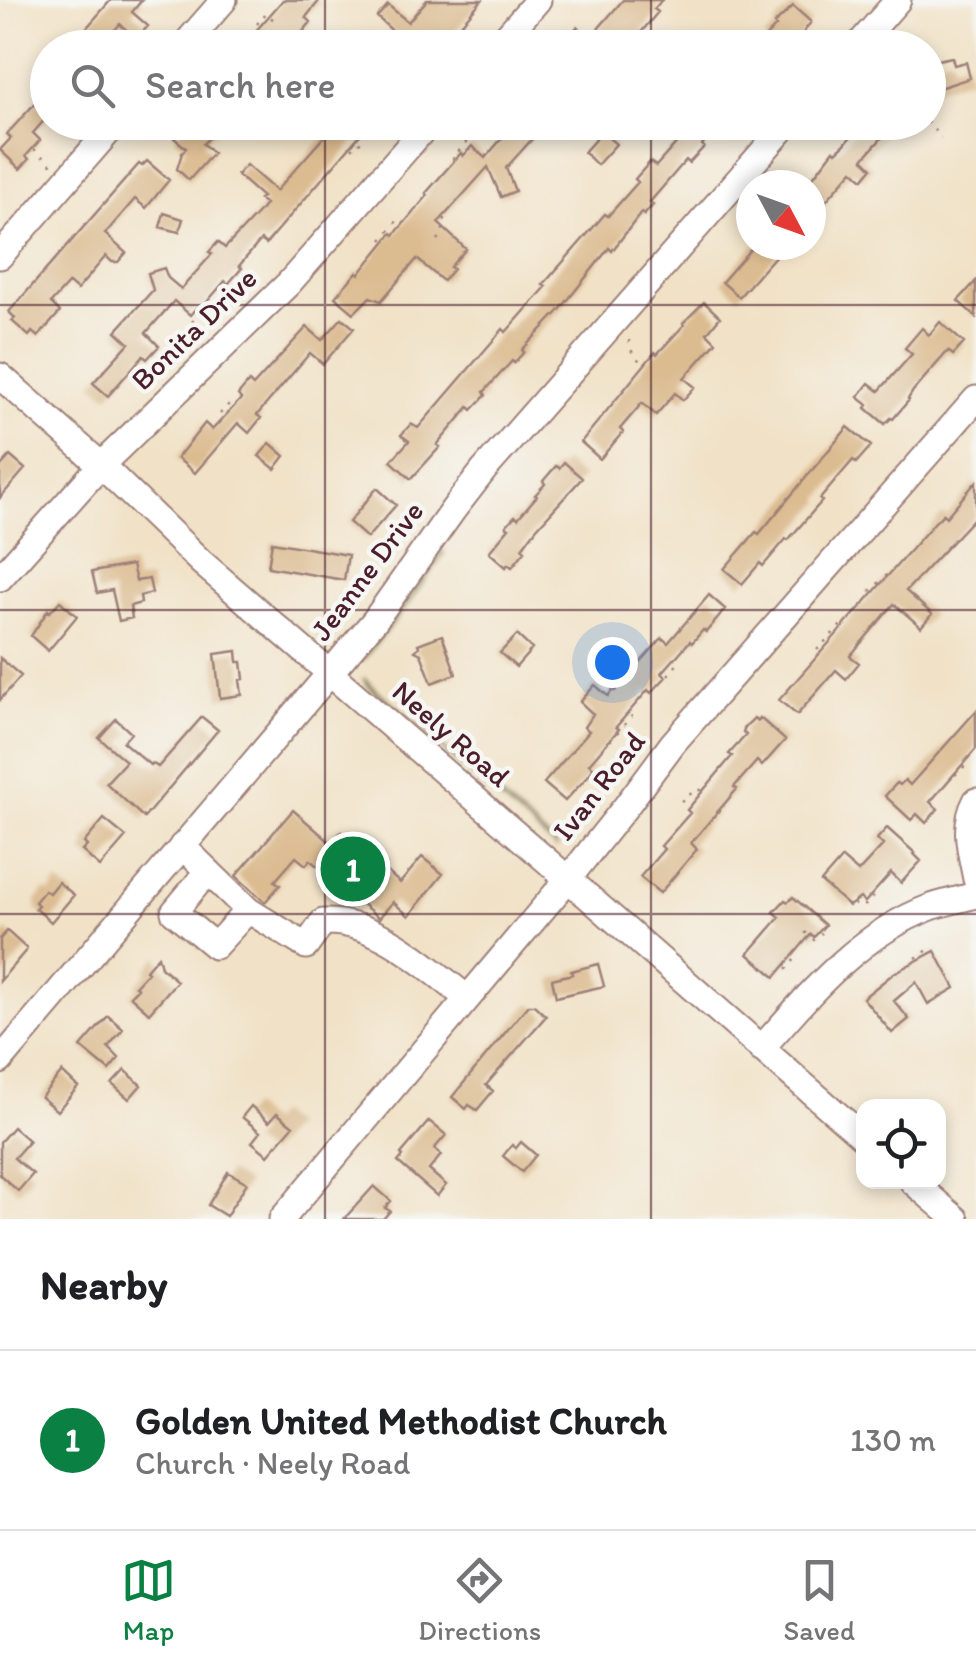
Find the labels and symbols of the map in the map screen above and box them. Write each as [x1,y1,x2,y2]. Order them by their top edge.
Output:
north arrow [736,170,826,260]
street label: Bonita Drive [123,260,264,398]
street label: Jeanne Drive [302,493,431,648]
your location [587,637,638,688]
street label: Neely Road [385,672,518,795]
street label: Ivan Road [544,724,653,848]
pin: 1 [320,832,386,906]

